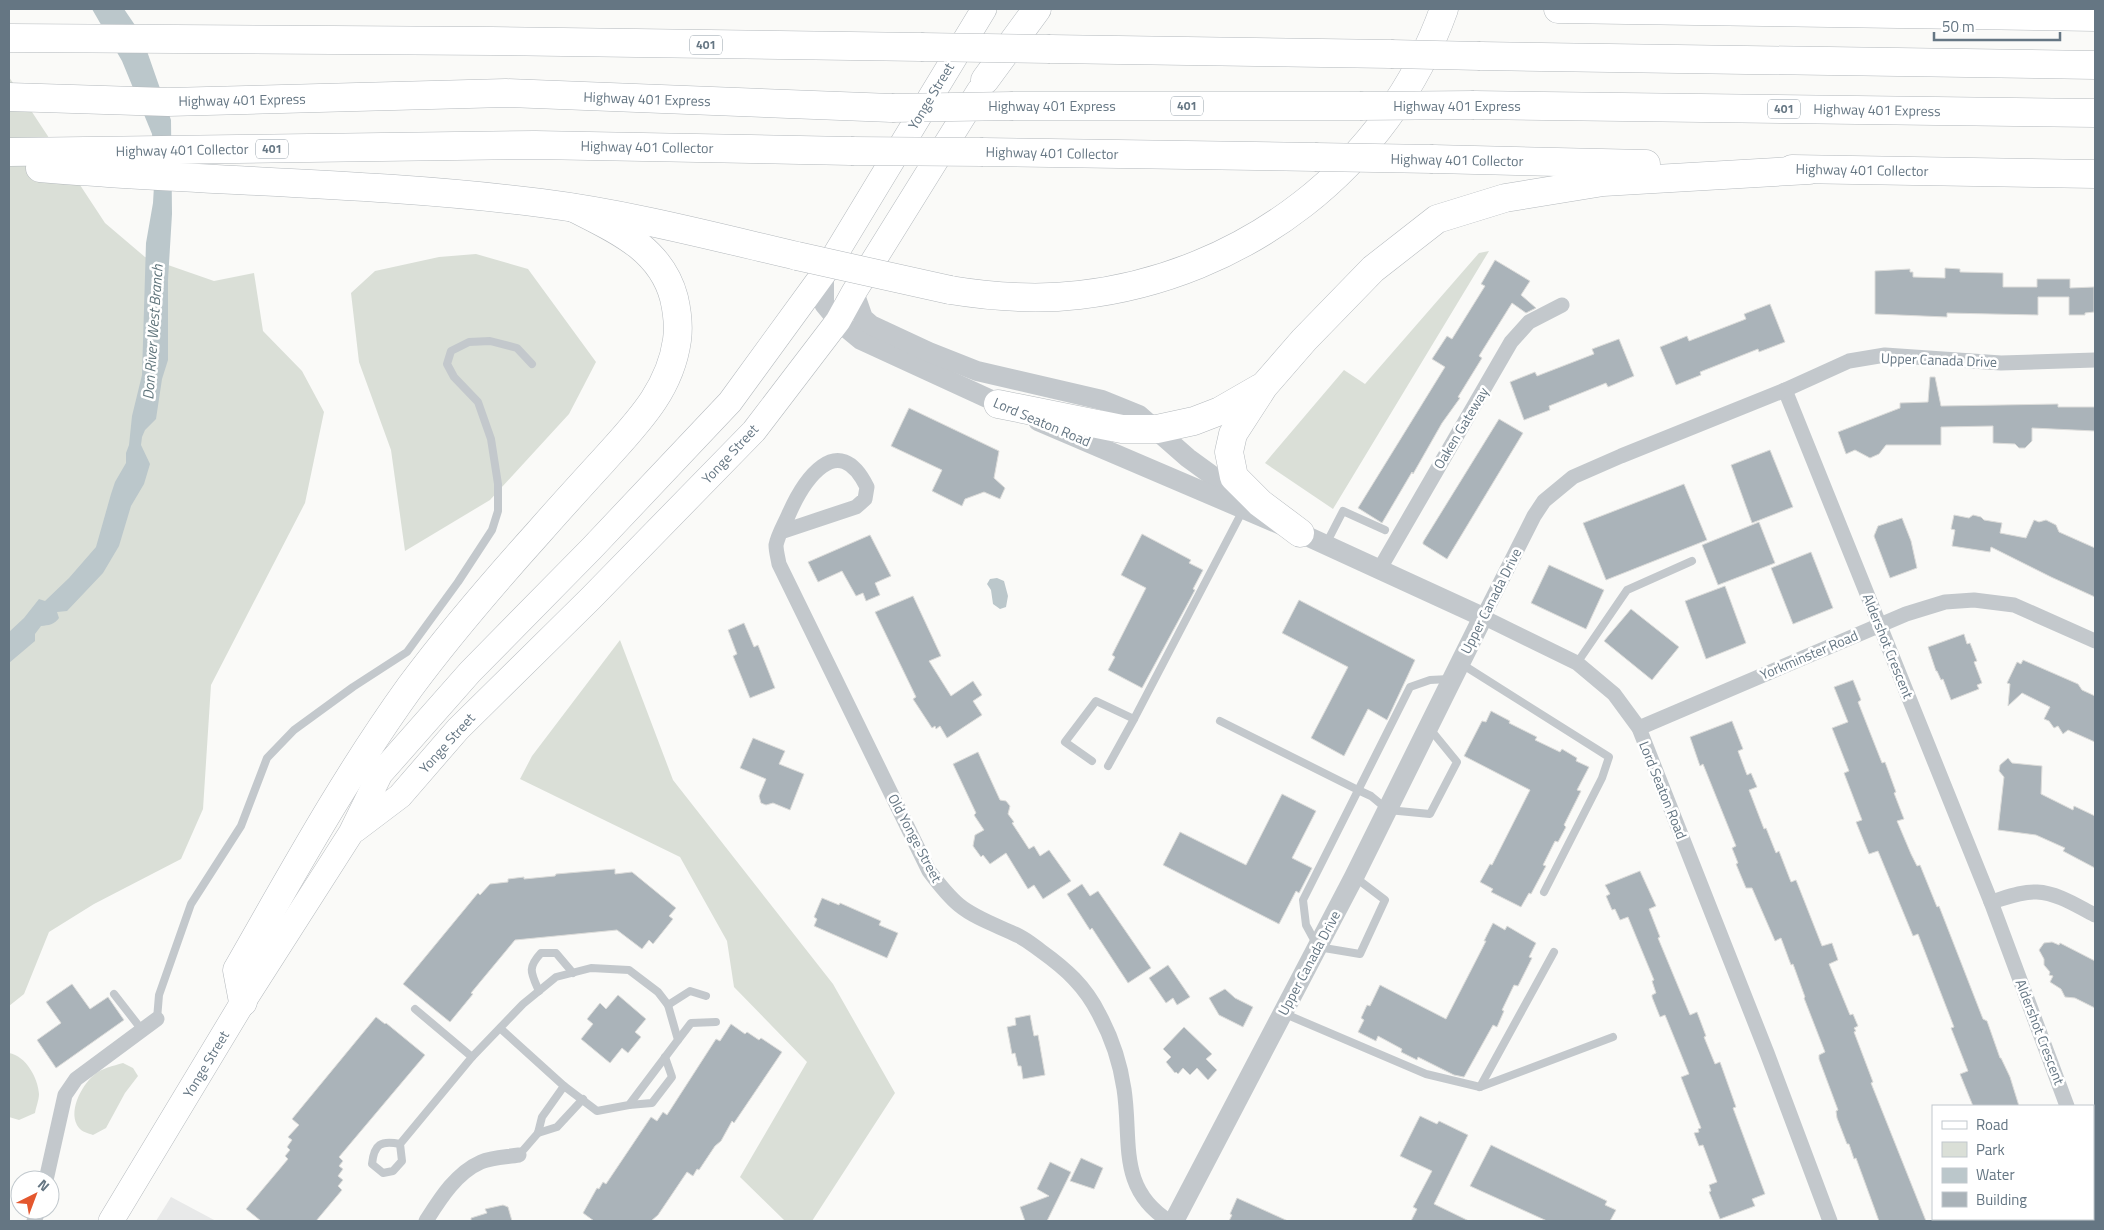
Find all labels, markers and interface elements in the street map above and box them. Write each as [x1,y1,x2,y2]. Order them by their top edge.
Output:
scale bar [1934,10,2060,42]
text: 50 m [1942,15,1975,38]
road number: 401 [690,36,722,54]
street label: Yonge Street [902,58,959,133]
street label: Highway 401 Express [583,86,711,111]
street label: Highway 401 Express [178,88,306,111]
street label: Highway 401 Express [988,95,1116,116]
street label: Highway 401 Express [1393,95,1521,116]
road number: 401 [1171,96,1203,115]
street label: Highway 401 Express [1813,98,1941,121]
road number: 401 [1768,100,1800,118]
street label: Highway 401 Collector [580,135,714,158]
street label: Highway 401 Collector [115,138,249,161]
road number: 401 [256,140,288,158]
street label: Highway 401 Collector [985,141,1119,164]
street label: Highway 401 Collector [1390,148,1524,171]
street label: Highway 401 Collector [1795,158,1929,181]
water label: Don River West Branch [136,263,169,400]
street label: Upper Canada Drive [1881,347,1997,372]
street label: Oaken Gateway [1428,383,1493,473]
street label: Lord Seaton Road [990,392,1094,452]
street label: Yonge Street [696,419,763,488]
street label: Upper Canada Drive [1455,544,1526,657]
street label: Aldershot Crescent [1858,590,1919,702]
street label: Yorkminster Road [1757,624,1861,685]
street label: Yonge Street [414,708,480,778]
street label: Lord Seaton Road [1634,738,1693,842]
street label: Old Yonge Street [883,790,948,886]
street label: Upper Canada Drive [1272,907,1345,1019]
street label: Aldershot Crescent [2011,976,2070,1088]
street label: Yonge Street [177,1026,234,1101]
legend [1932,1105,2094,1220]
text: Road [1976,1113,2008,1136]
text: Park [1976,1138,2005,1161]
text: Water [1976,1163,2015,1186]
north arrow [10,1170,60,1220]
text: N [33,1174,55,1196]
text: Building [1976,1188,2027,1211]

